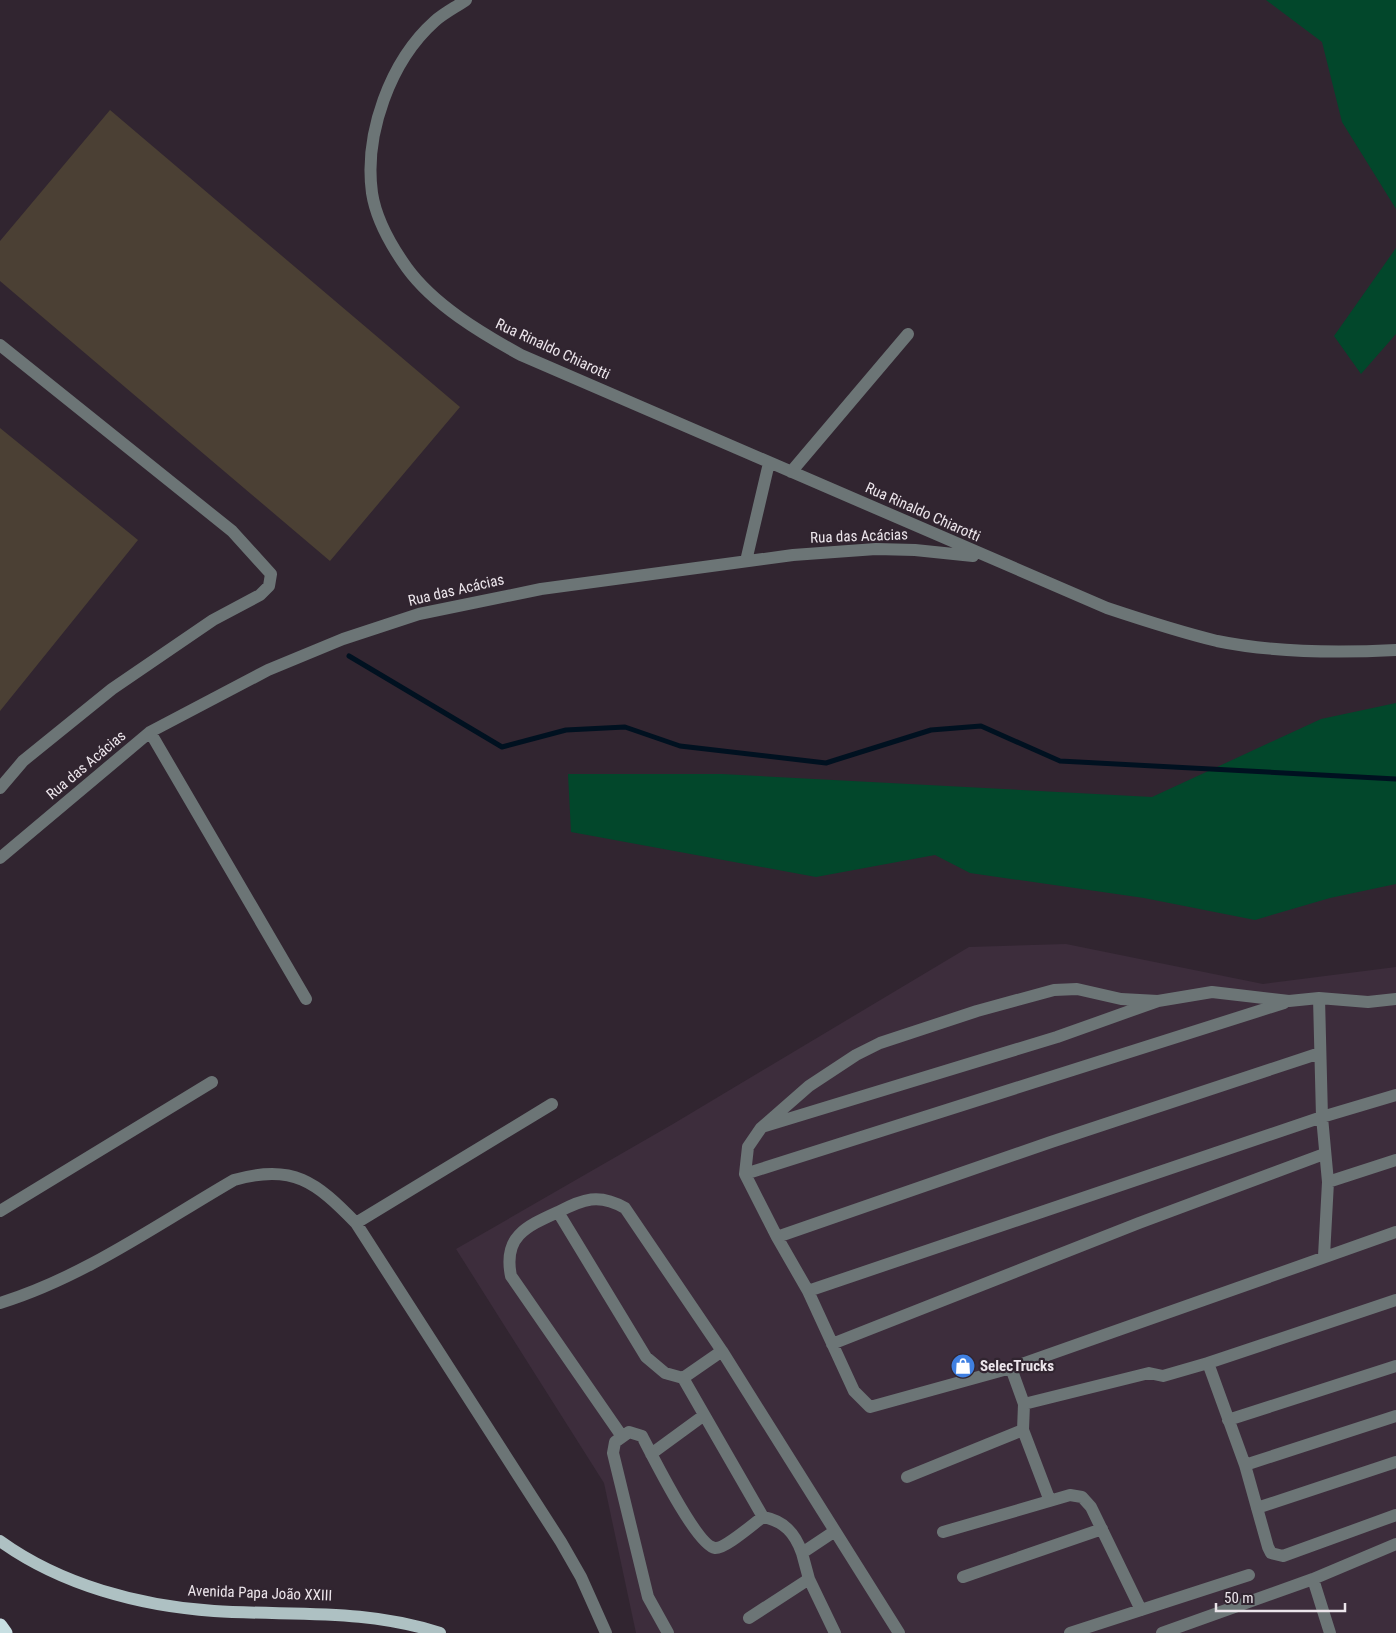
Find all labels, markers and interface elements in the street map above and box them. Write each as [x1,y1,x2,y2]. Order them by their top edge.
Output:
street label: Rua Rinaldo Chiarotti [493,315,613,383]
street label: Rua Rinaldo Chiarotti [863,479,983,545]
street label: Rua das Acácias [810,525,908,547]
street label: Rua das Acácias [406,570,506,610]
street label: Rua das Acácias [43,727,129,803]
shop icon: SelecTrucks [950,1353,976,1379]
place label: SelecTrucks [980,1357,1054,1375]
scale bar [1216,1580,1345,1612]
street label: Avenida Papa João XXIII [187,1581,333,1605]
text: 50 m [1224,1589,1254,1607]

